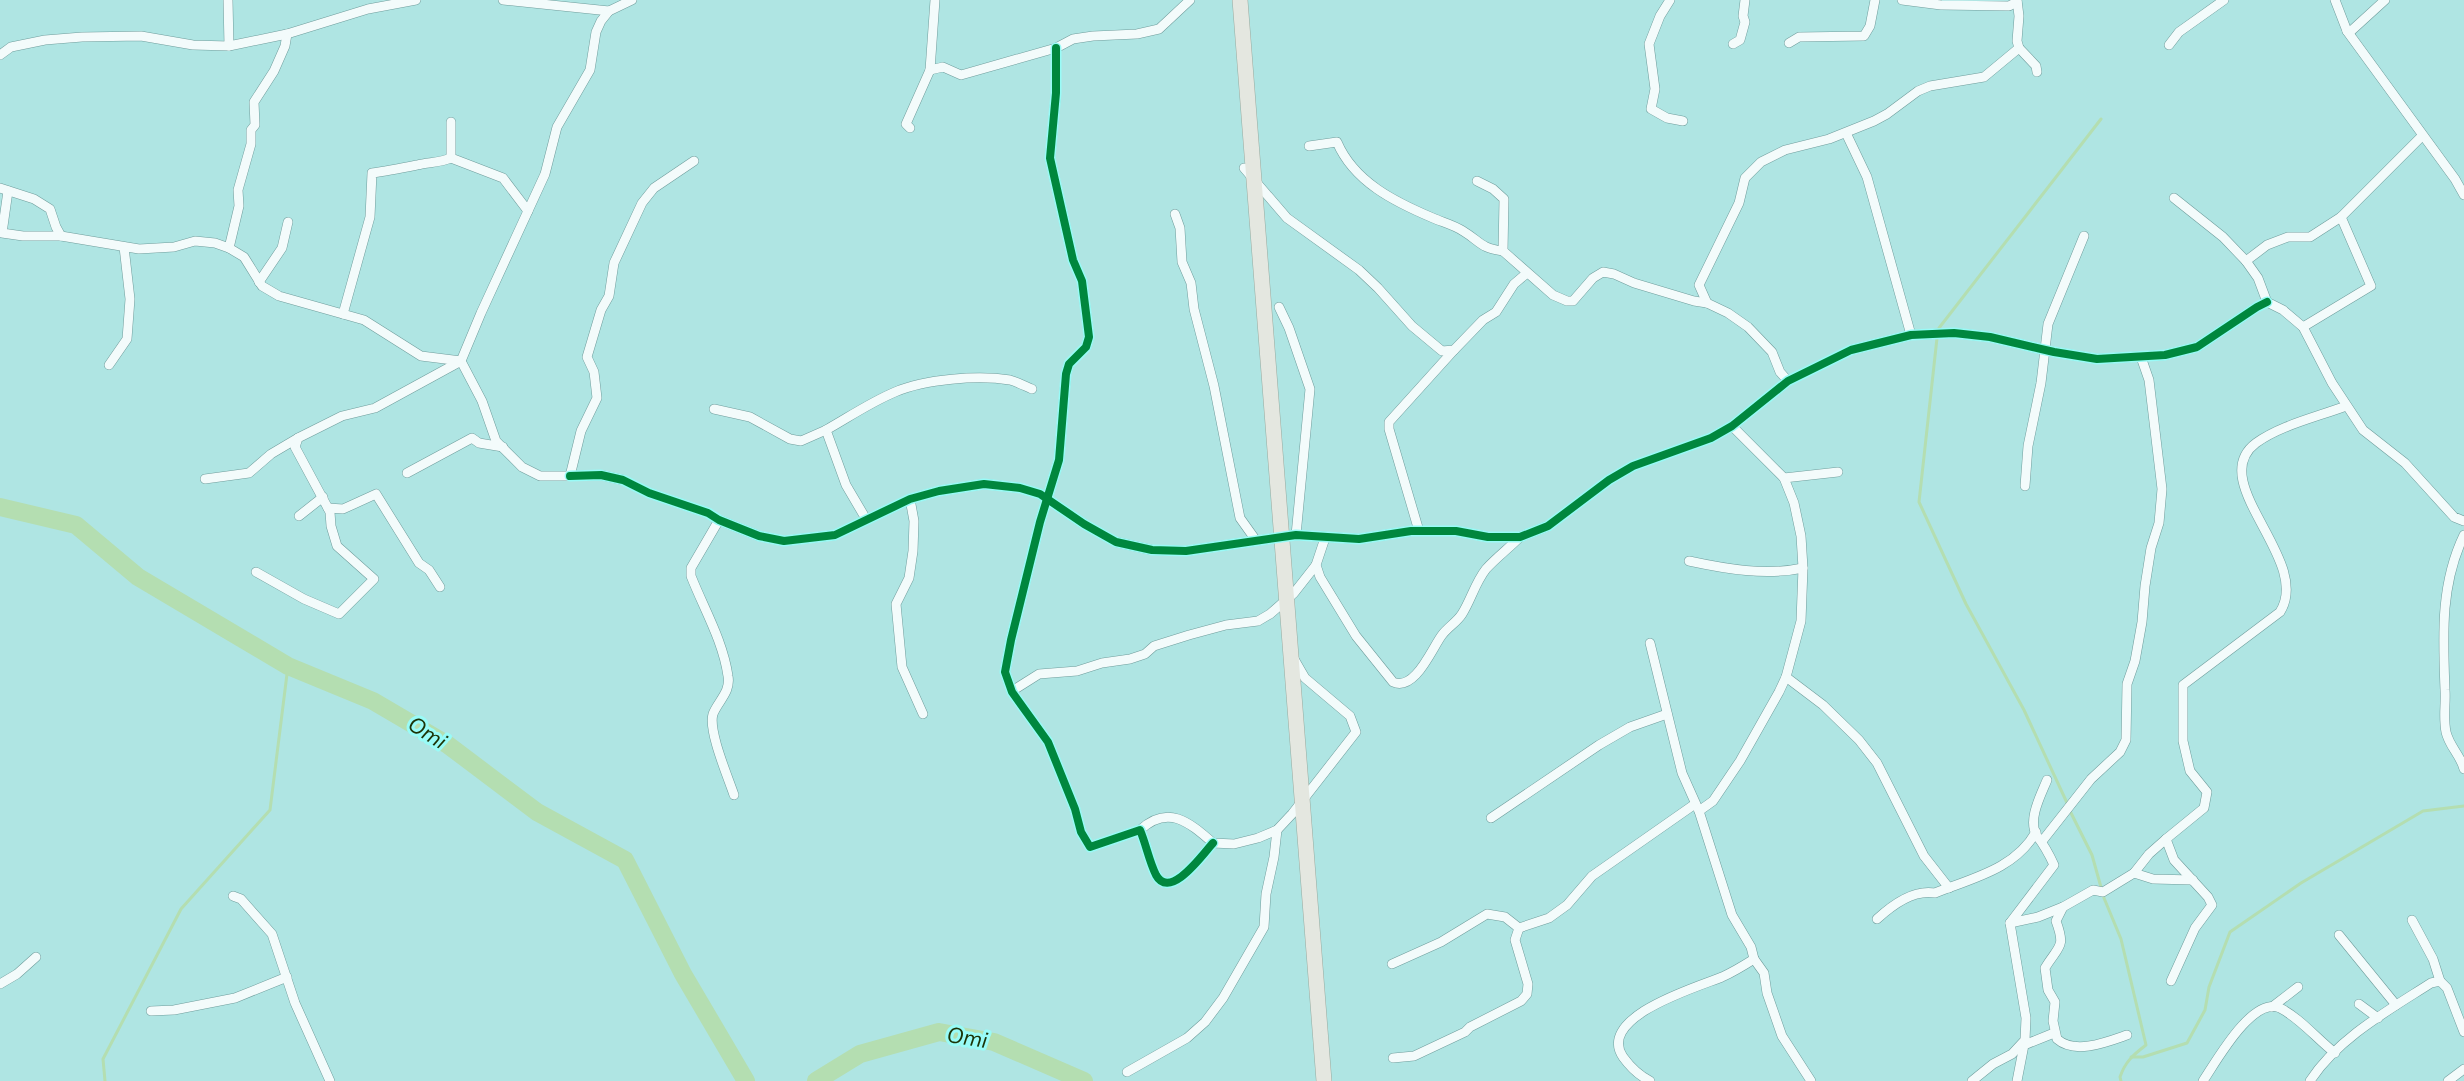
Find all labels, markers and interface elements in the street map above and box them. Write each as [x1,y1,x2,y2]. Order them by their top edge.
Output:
water label: Omi [402,709,453,757]
water label: Omi [944,1020,990,1056]

